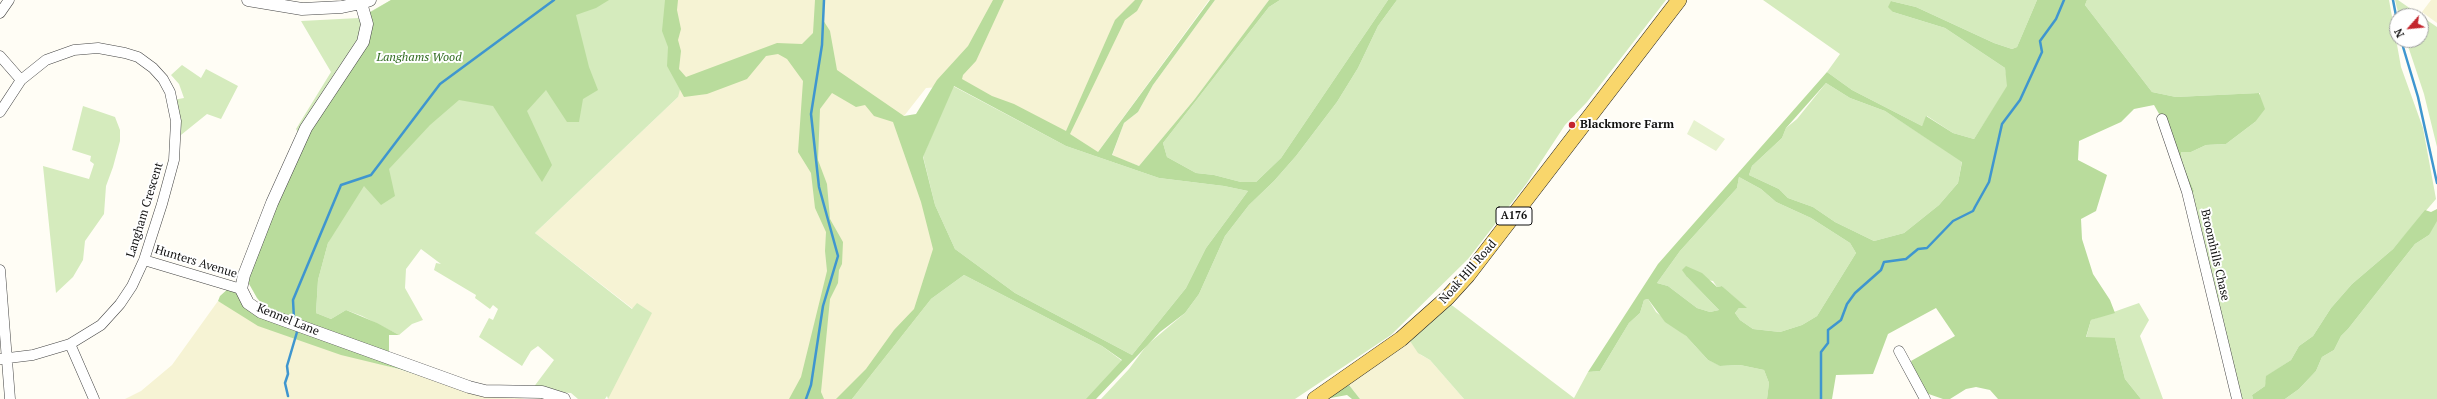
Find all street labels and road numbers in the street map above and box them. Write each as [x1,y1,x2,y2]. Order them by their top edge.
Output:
street label: Langham Crescent [124,161,166,259]
road number: A176 [1496,207,1532,225]
street label: Broomhills Chase [2197,208,2233,302]
street label: Noak Hill Road [1436,237,1500,307]
street label: Hunters Avenue [153,243,239,281]
street label: Kennel Lane [255,301,321,339]

